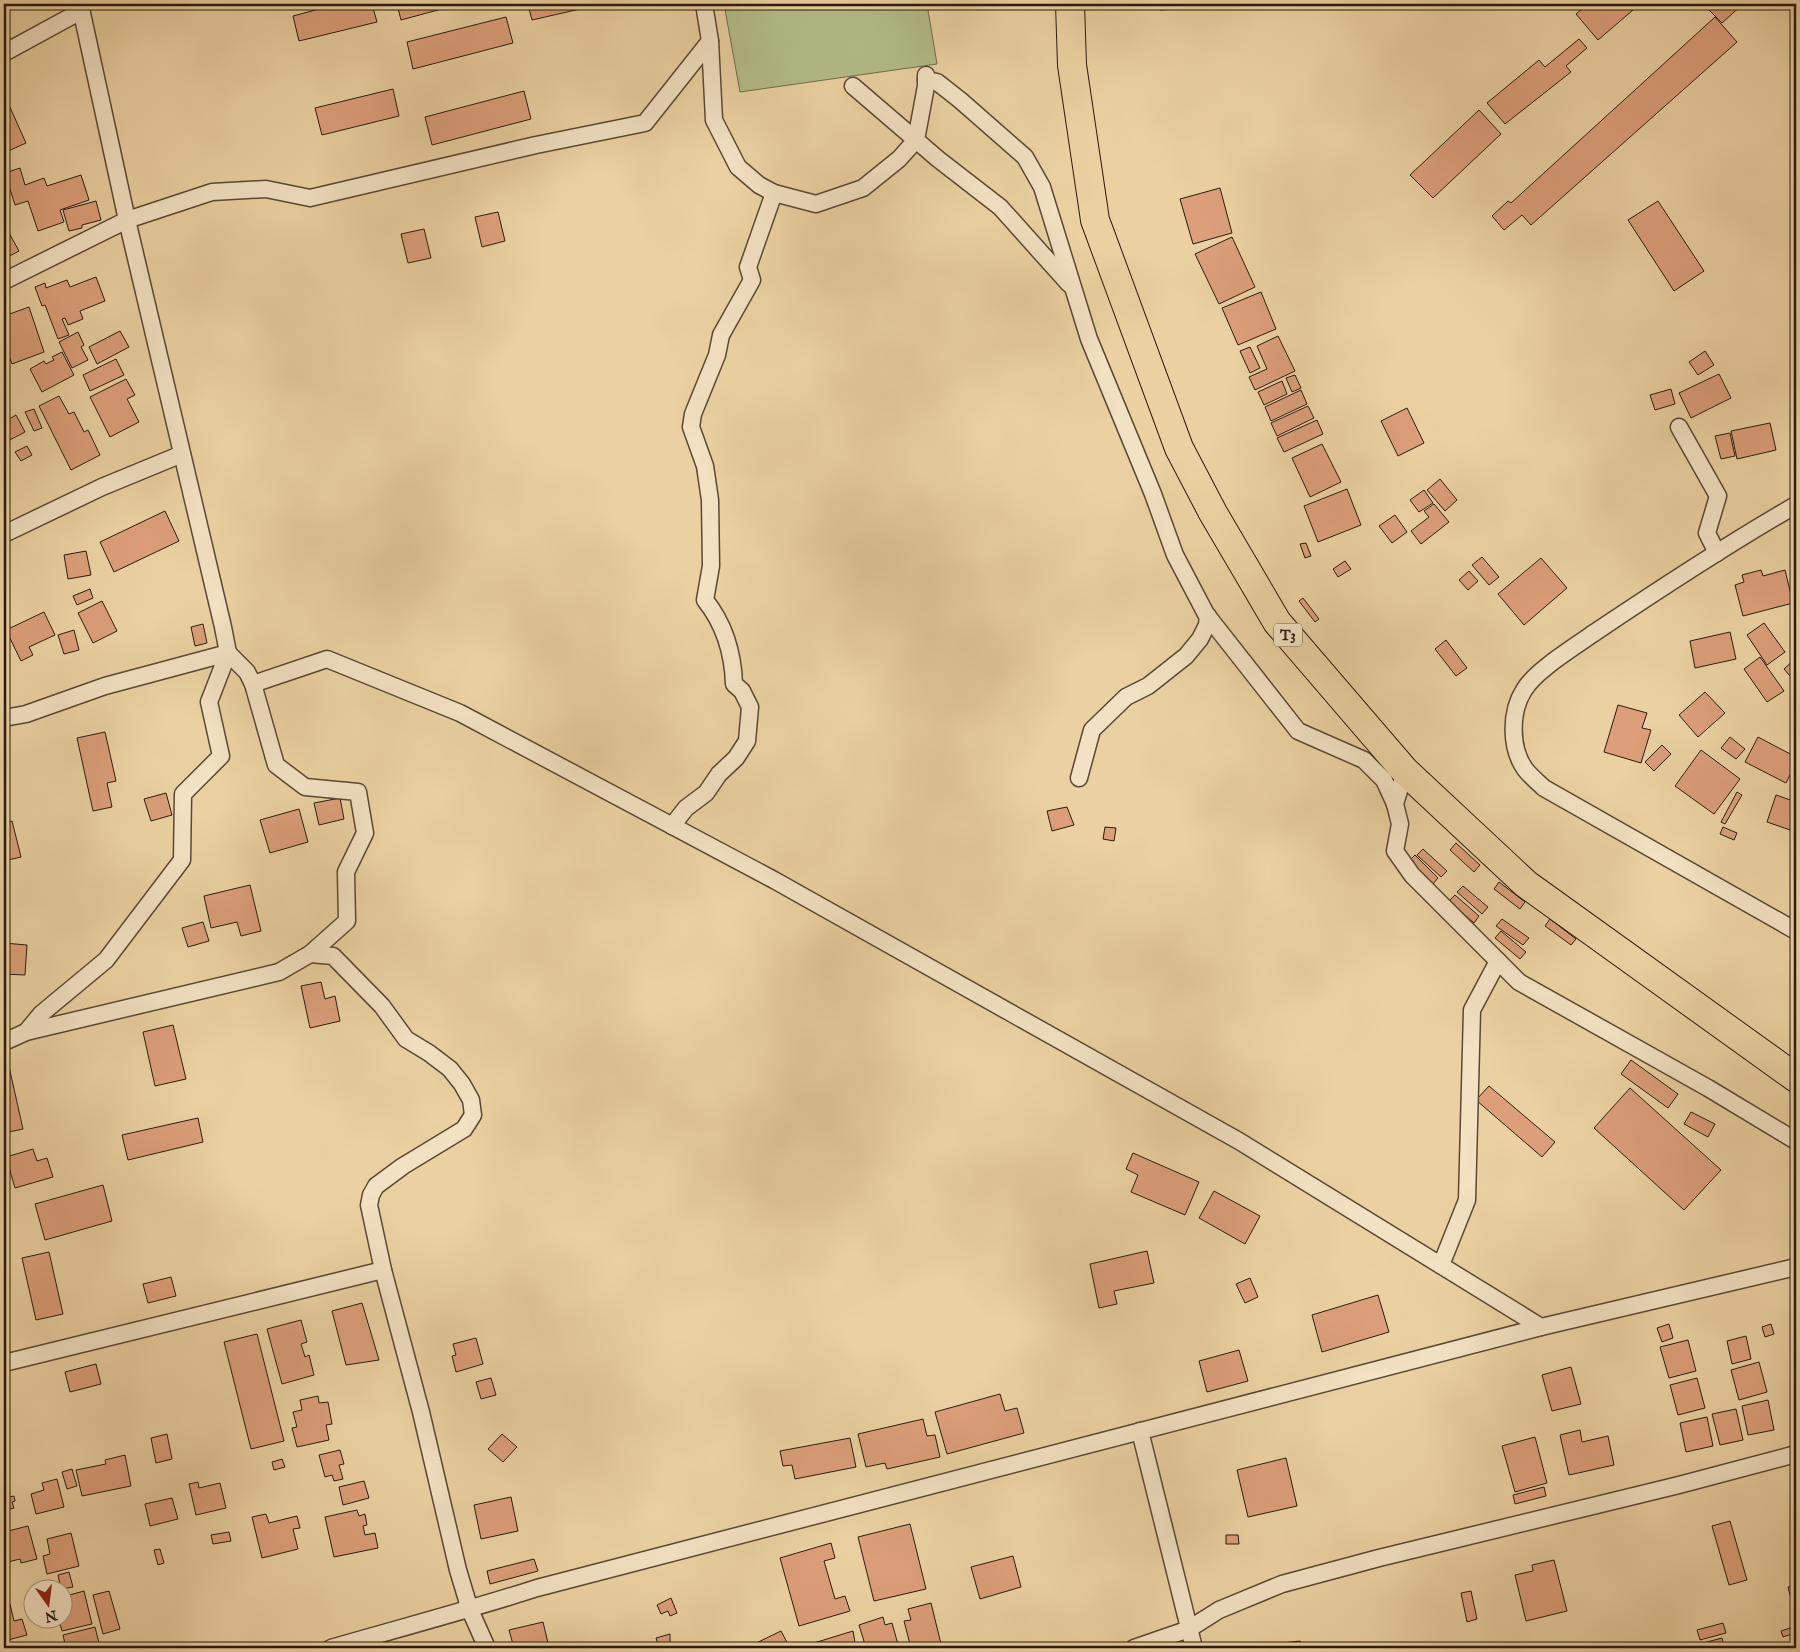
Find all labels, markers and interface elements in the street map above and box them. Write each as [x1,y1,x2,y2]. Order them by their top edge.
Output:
road number: T3 [1274,624,1302,646]
north arrow [22,1580,72,1630]
text: N [43,1605,60,1626]

